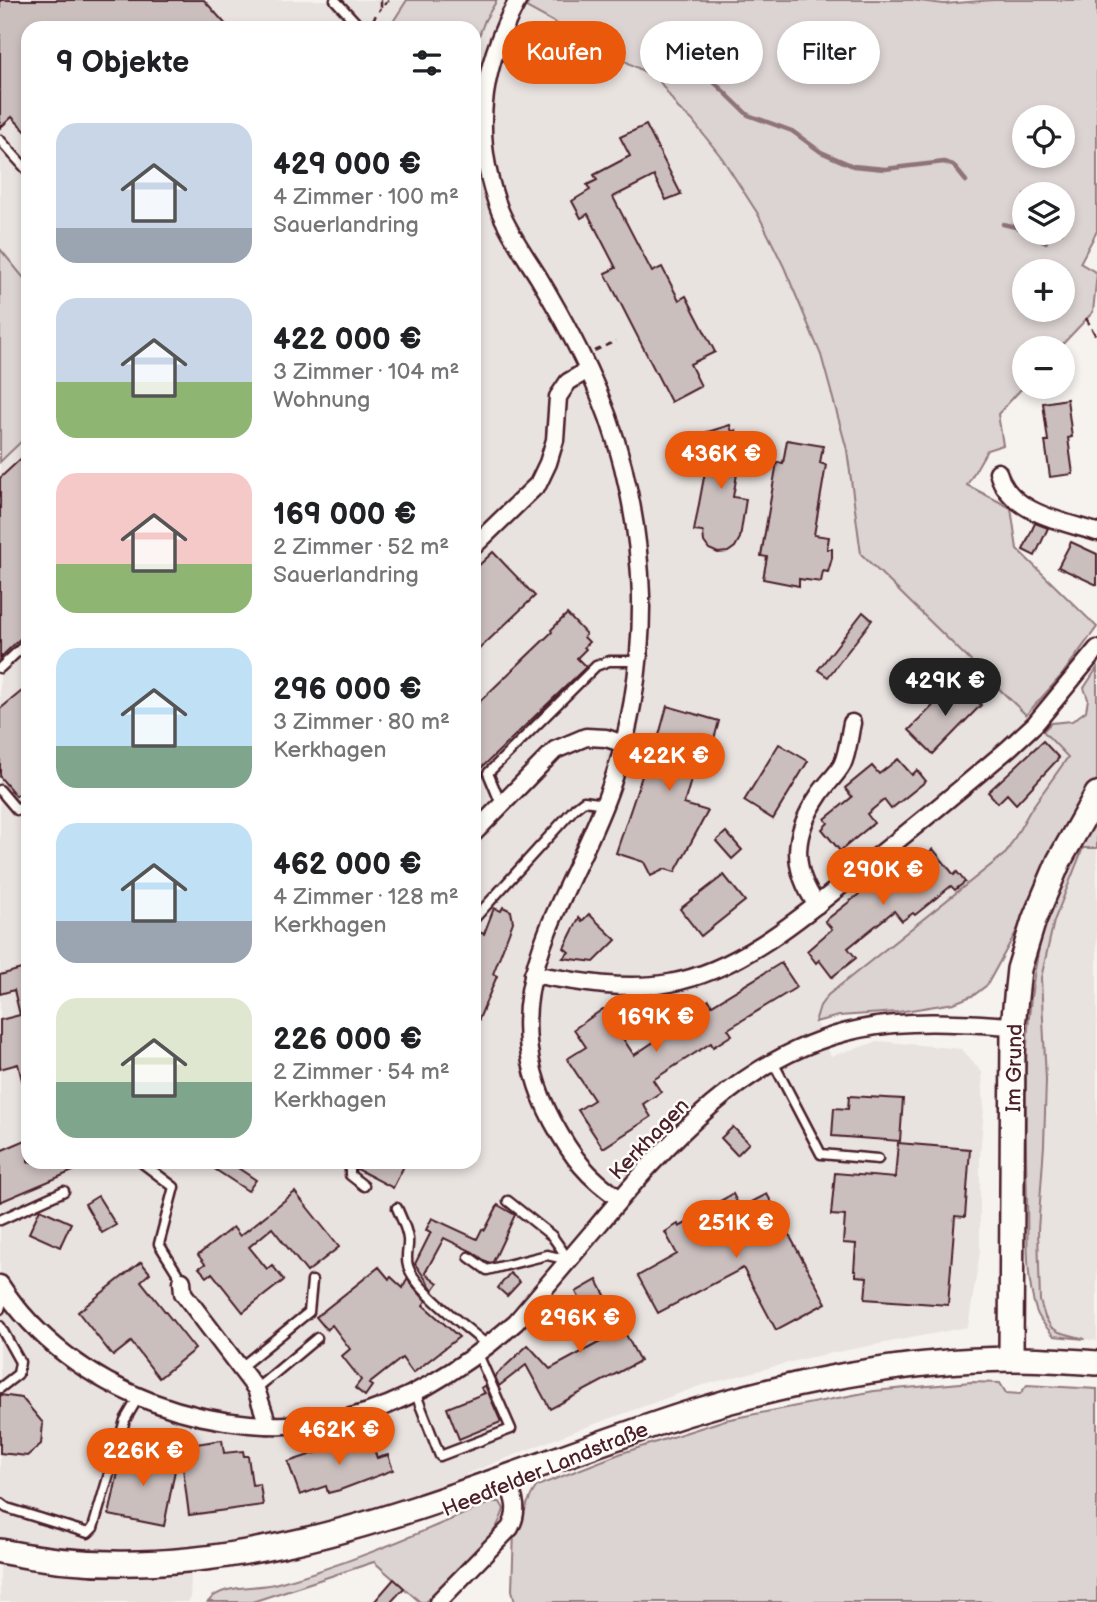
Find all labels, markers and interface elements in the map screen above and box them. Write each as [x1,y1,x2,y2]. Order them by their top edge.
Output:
chip: Kaufen [502,21,626,84]
chip: Mieten [640,21,763,84]
chip: Filter [777,21,880,84]
icon: filters [408,44,446,82]
text: 9 Objekte [56,45,189,81]
map controls [1012,105,1075,399]
button: locate [1012,105,1075,168]
text: 429 000 € [273,147,421,183]
icon: home [112,151,196,235]
button: layers [1012,182,1075,245]
text: 4 Zimmer · 100 m² [273,183,459,211]
text: Sauerlandring [273,211,419,239]
button: + [1012,259,1075,322]
text: 422 000 € [273,322,422,358]
icon: home [112,326,196,410]
button: − [1012,336,1075,399]
text: 3 Zimmer · 104 m² [273,358,459,386]
text: Wohnung [273,386,370,414]
pin: 436K € [664,432,778,491]
text: 436K € [681,440,761,468]
text: 169 000 € [273,497,416,533]
icon: home [112,501,196,585]
text: 2 Zimmer · 52 m² [273,533,449,561]
text: Sauerlandring [273,561,419,589]
pin: 429K € [888,658,1002,718]
text: 429K € [905,667,985,695]
text: 296 000 € [273,672,422,708]
icon: home [112,676,196,760]
text: 3 Zimmer · 80 m² [273,708,450,736]
pin: 422K € [612,734,726,793]
text: Kerkhagen [273,736,386,764]
text: 422K € [629,742,709,770]
text: 462 000 € [273,847,422,883]
pin: 290K € [826,848,940,907]
icon: home [112,851,196,935]
text: 290K € [843,856,923,884]
text: 4 Zimmer · 128 m² [273,883,459,911]
text: Kerkhagen [273,911,386,939]
pin: 169K € [599,995,713,1054]
text: 169K € [618,1003,694,1031]
text: 226 000 € [273,1022,422,1058]
street label: Im Grund [1001,1024,1028,1112]
icon: home [112,1026,196,1110]
text: 2 Zimmer · 54 m² [273,1058,450,1086]
text: Kerkhagen [273,1086,386,1114]
street label: Kerkhagen [604,1093,694,1185]
pin: 251K € [679,1200,793,1260]
text: 251K € [698,1209,774,1237]
pin: 296K € [523,1296,637,1355]
text: 296K € [540,1304,620,1332]
pin: 462K € [282,1408,396,1467]
text: 462K € [299,1416,379,1444]
street label: Heedfelder Landstraße [439,1417,652,1522]
pin: 226K € [86,1428,200,1488]
text: 226K € [103,1437,183,1465]

